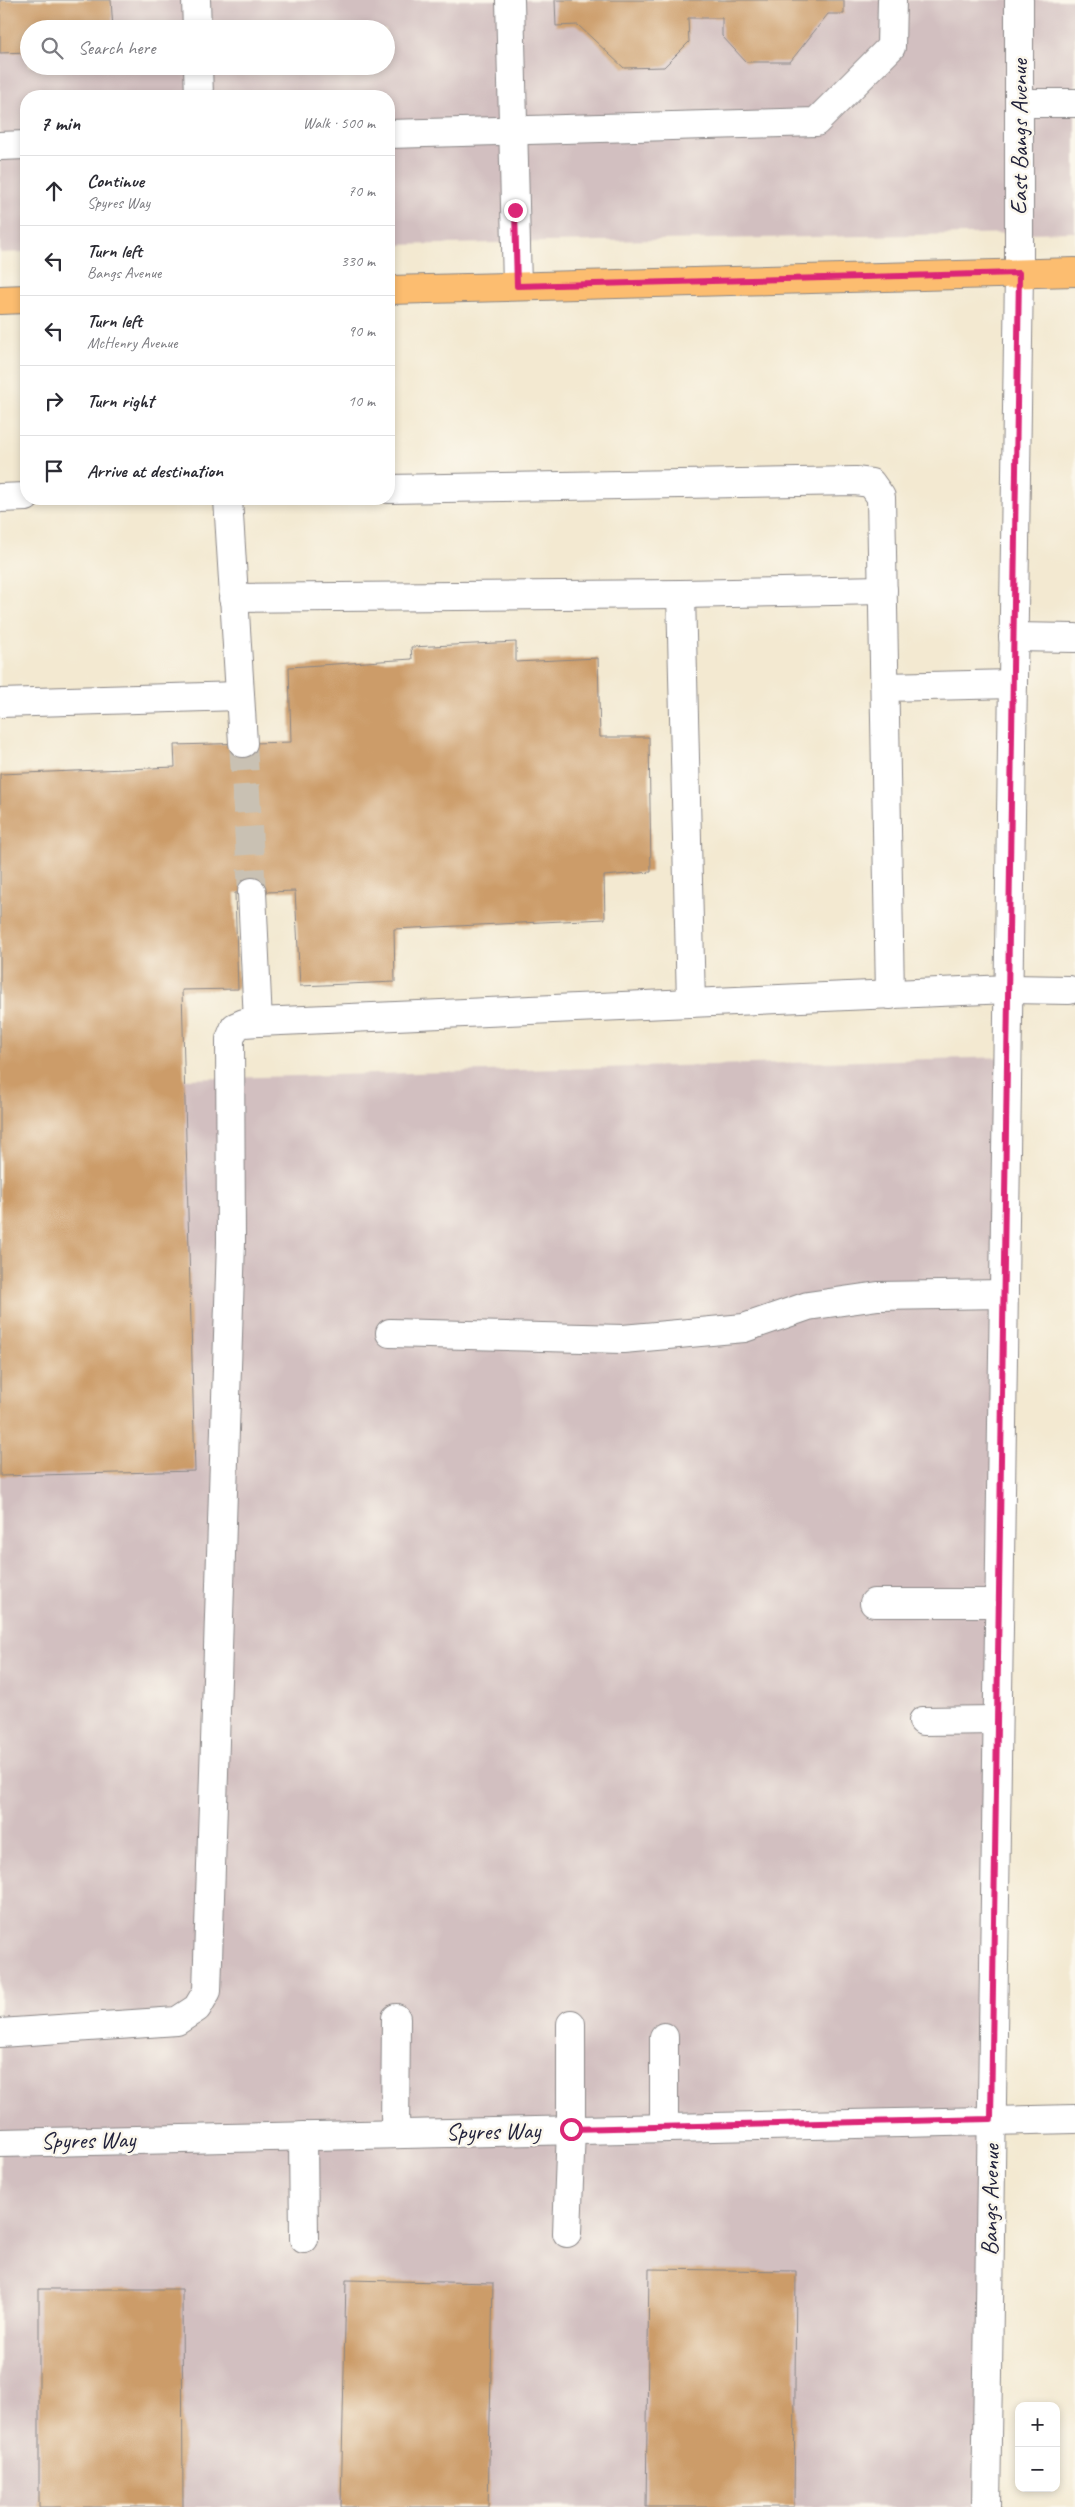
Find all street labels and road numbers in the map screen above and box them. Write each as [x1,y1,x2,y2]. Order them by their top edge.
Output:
street label: East Bangs Avenue [1004,57,1034,215]
street label: Spyres Way [446,2115,542,2147]
street label: Spyres Way [41,2124,137,2156]
street label: Bangs Avenue [974,2142,1006,2256]

